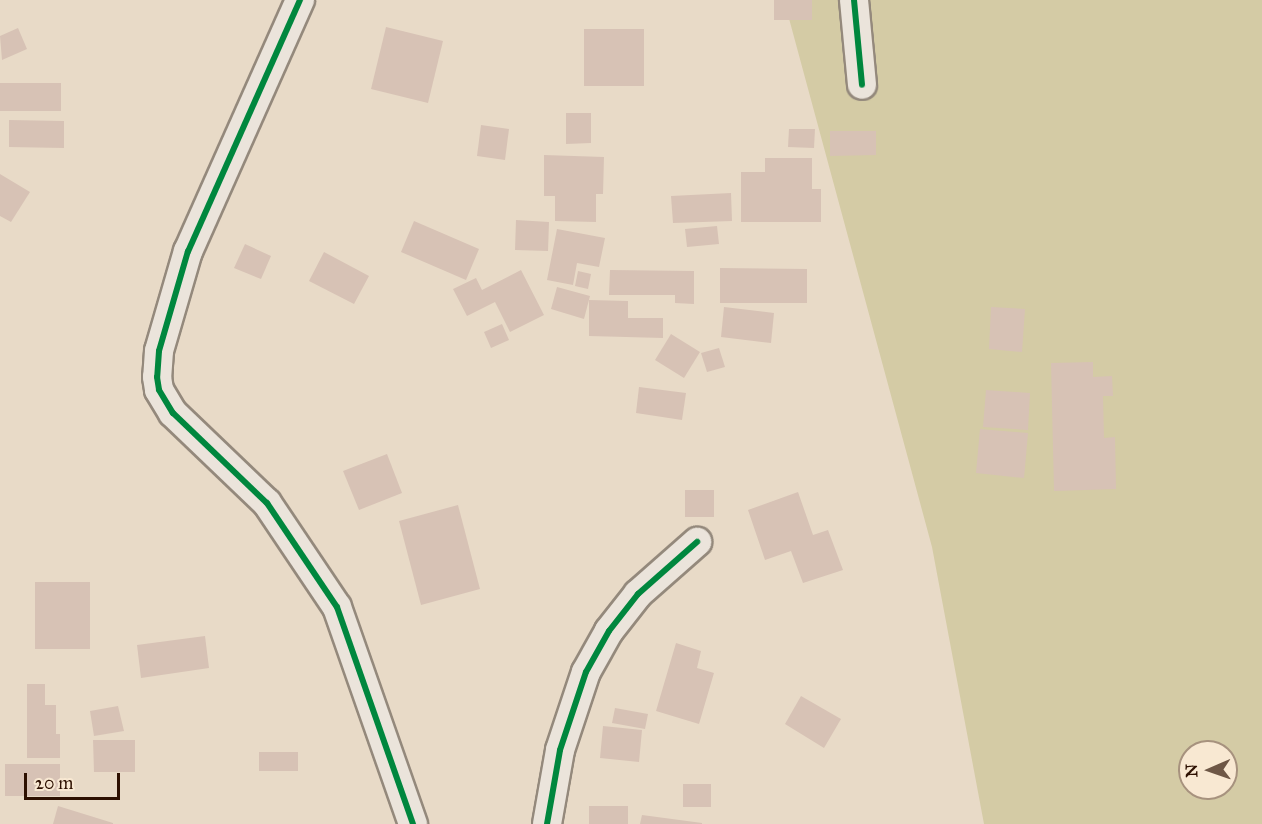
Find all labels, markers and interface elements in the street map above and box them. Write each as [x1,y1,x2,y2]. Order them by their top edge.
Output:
north arrow [1178,740,1238,800]
scale bar [27,761,123,799]
text: N [1182,763,1201,778]
text: 20 m [35,772,73,794]

